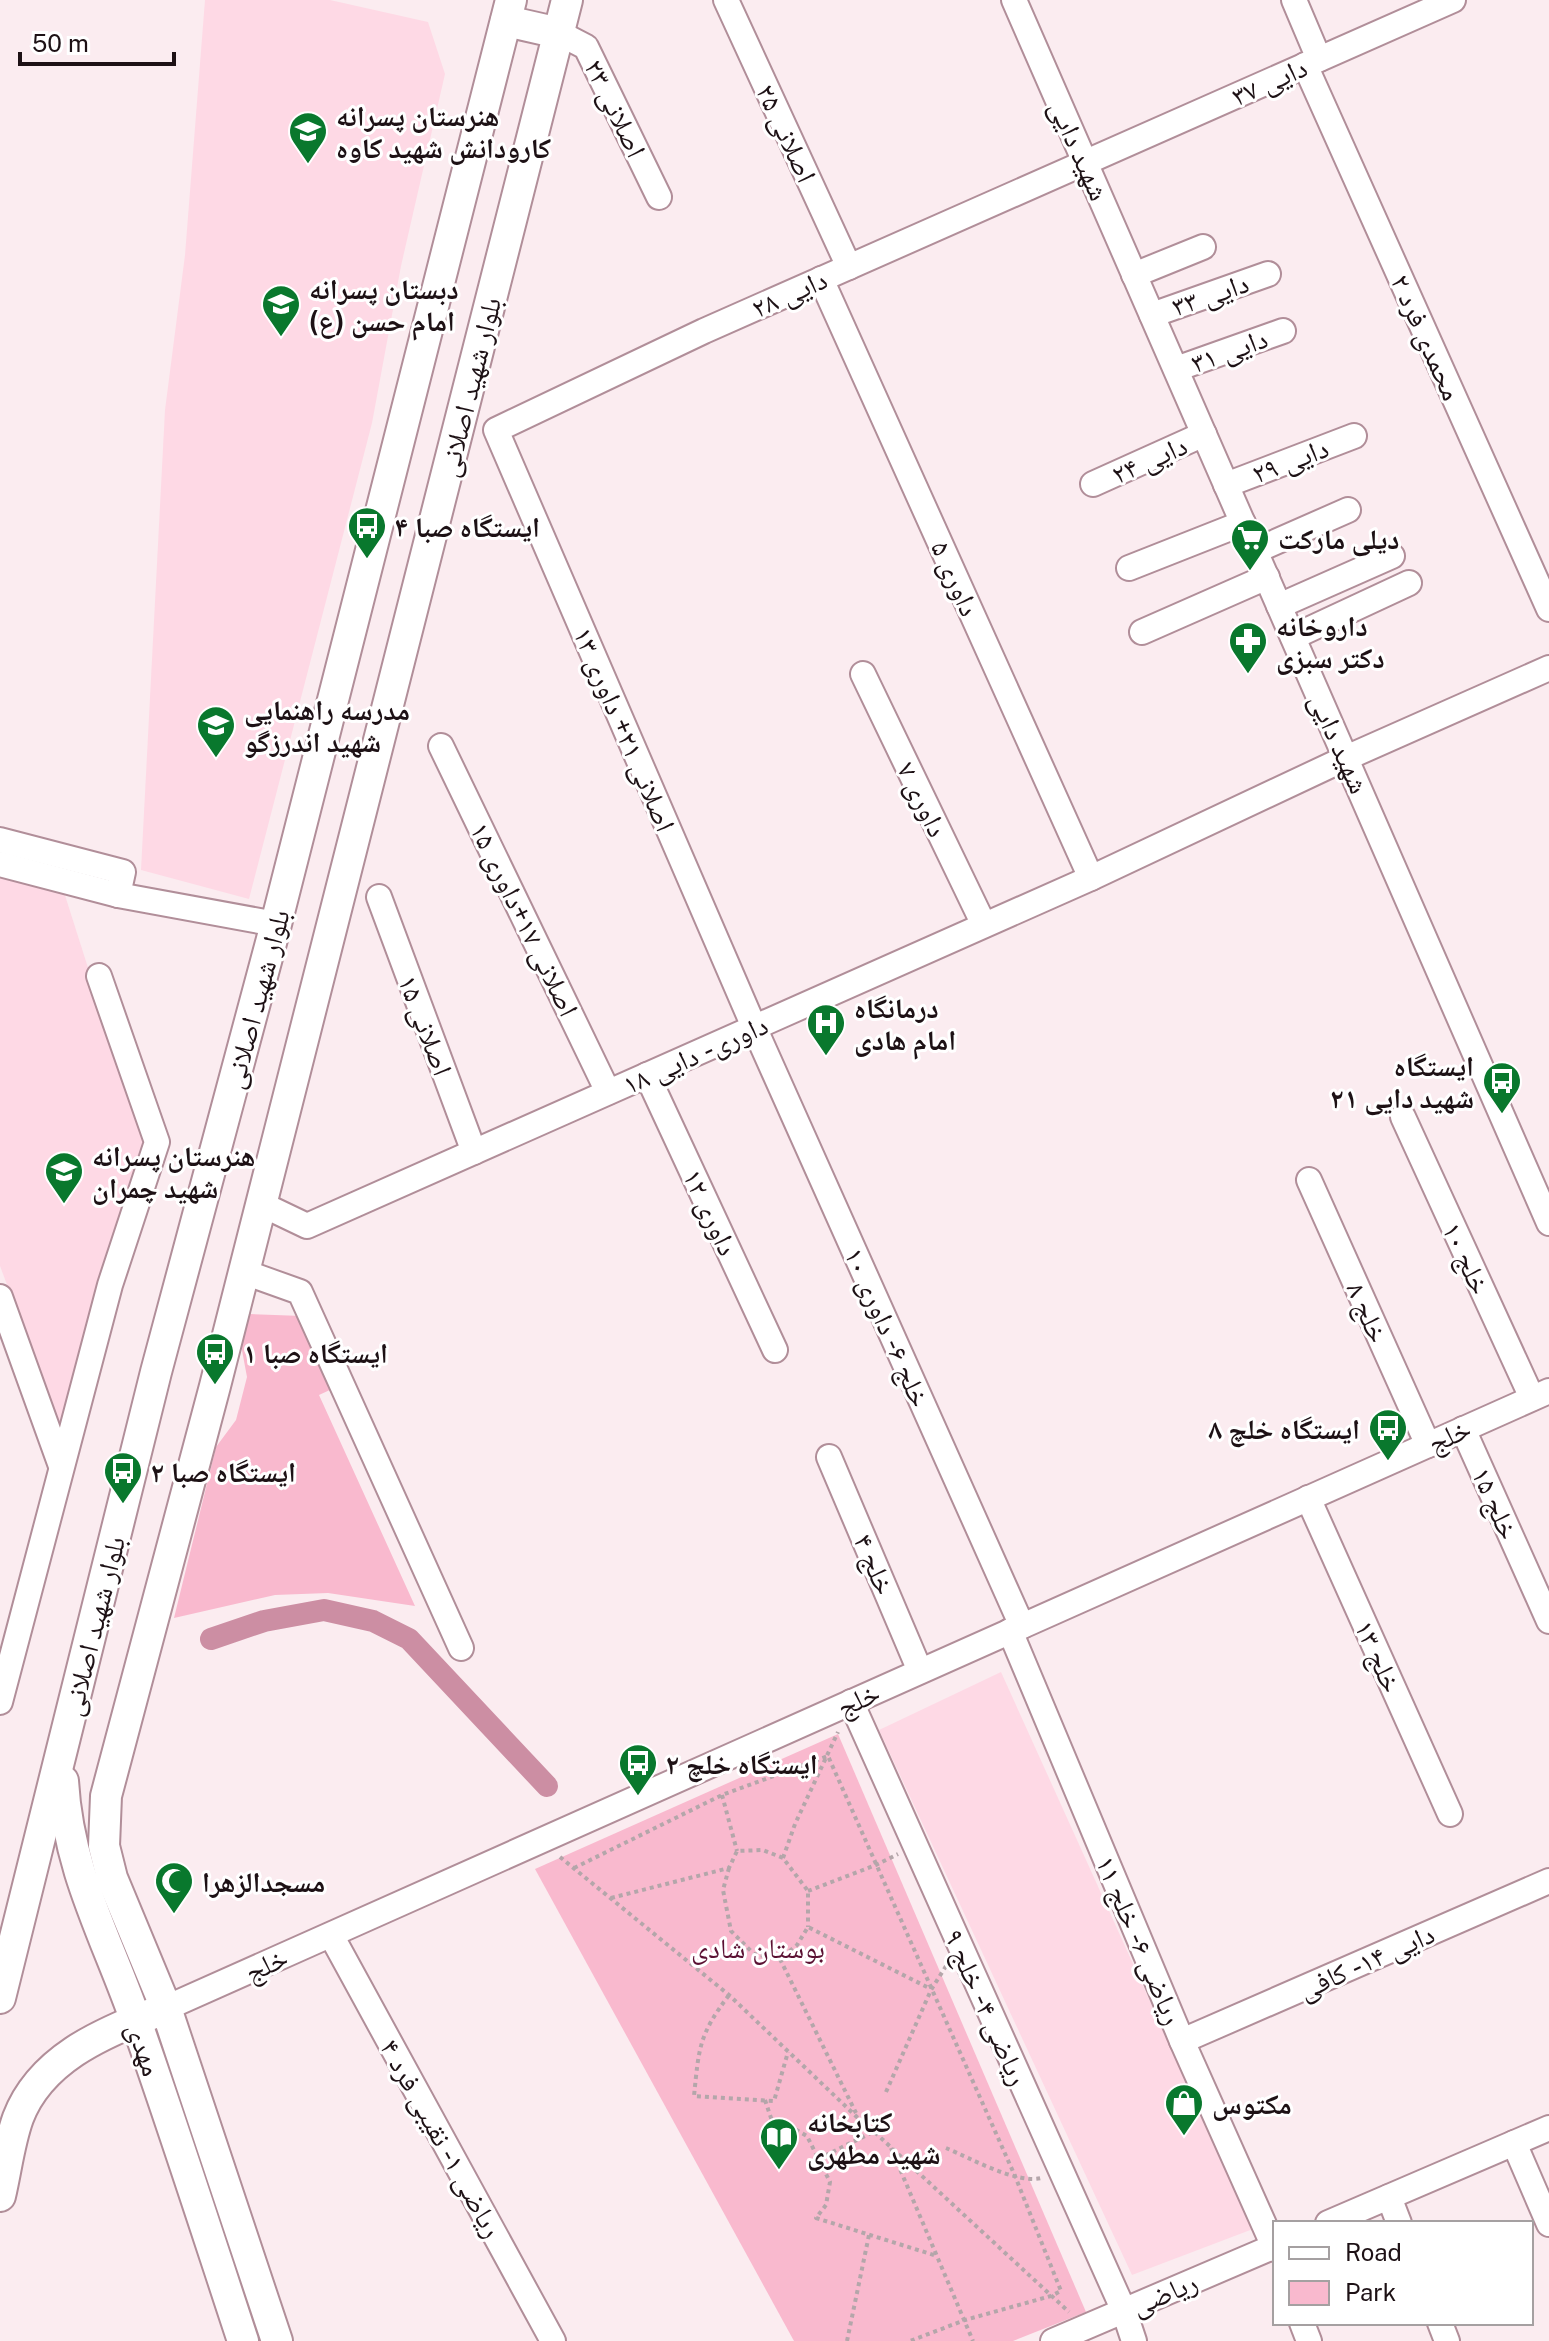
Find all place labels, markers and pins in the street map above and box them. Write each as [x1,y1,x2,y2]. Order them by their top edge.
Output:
place label: هنرستان پسرانه کارودانش شهید کاوه [336,99,551,165]
school or university icon: هنرستان پسرانه کارودانش شهید کاوه [287,110,329,165]
place label: دبستان پسرانه امام حسن (ع) [309,272,459,341]
school or university icon: دبستان پسرانه امام حسن (ع) [260,283,302,338]
bus stop icon: ایستگاه صبا ۴ [346,505,388,560]
place label: ایستگاه صبا ۴ [395,510,540,544]
supermarket icon: دیلی مارکت [1229,517,1271,572]
place label: دیلی مارکت [1278,522,1399,557]
place label: داروخانه دکتر سبزی [1276,609,1385,675]
pharmacy icon: داروخانه دکتر سبزی [1227,620,1269,675]
place label: مدرسه راهنمایی شهید اندرزگو [244,693,410,758]
school or university icon: مدرسه راهنمایی شهید اندرزگو [195,704,237,759]
place label: درمانگاه امام هادی [854,991,956,1060]
hospital icon: درمانگاه امام هادی [805,1002,847,1057]
place label: ایستگاه شهید دایی ۲۱ [1331,1049,1474,1116]
bus stop icon: ایستگاه شهید دایی ۲۱ [1481,1060,1523,1115]
place label: هنرستان پسرانه شهید چمران [92,1139,256,1205]
school or university icon: هنرستان پسرانه شهید چمران [43,1150,85,1205]
bus stop icon: ایستگاه صبا ۱ [194,1331,236,1386]
place label: ایستگاه صبا ۱ [243,1336,388,1370]
bus stop icon: ایستگاه خلچ ۸ [1367,1407,1409,1462]
place label: ایستگاه خلچ ۸ [1208,1412,1360,1448]
bus stop icon: ایستگاه صبا ۲ [102,1450,144,1505]
place label: ایستگاه صبا ۲ [151,1455,296,1489]
bus stop icon: ایستگاه خلچ ۲ [617,1742,659,1797]
place label: ایستگاه خلچ ۲ [666,1747,818,1783]
mosque icon: مسجدالزهرا [153,1860,195,1915]
place label: مسجدالزهرا [202,1865,325,1898]
shop icon: مکتوس [1163,2082,1205,2137]
place label: مکتوس [1212,2087,1292,2121]
place label: کتابخانه شهید مطهری [807,2105,941,2171]
library icon: کتابخانه شهید مطهری [758,2116,800,2171]

